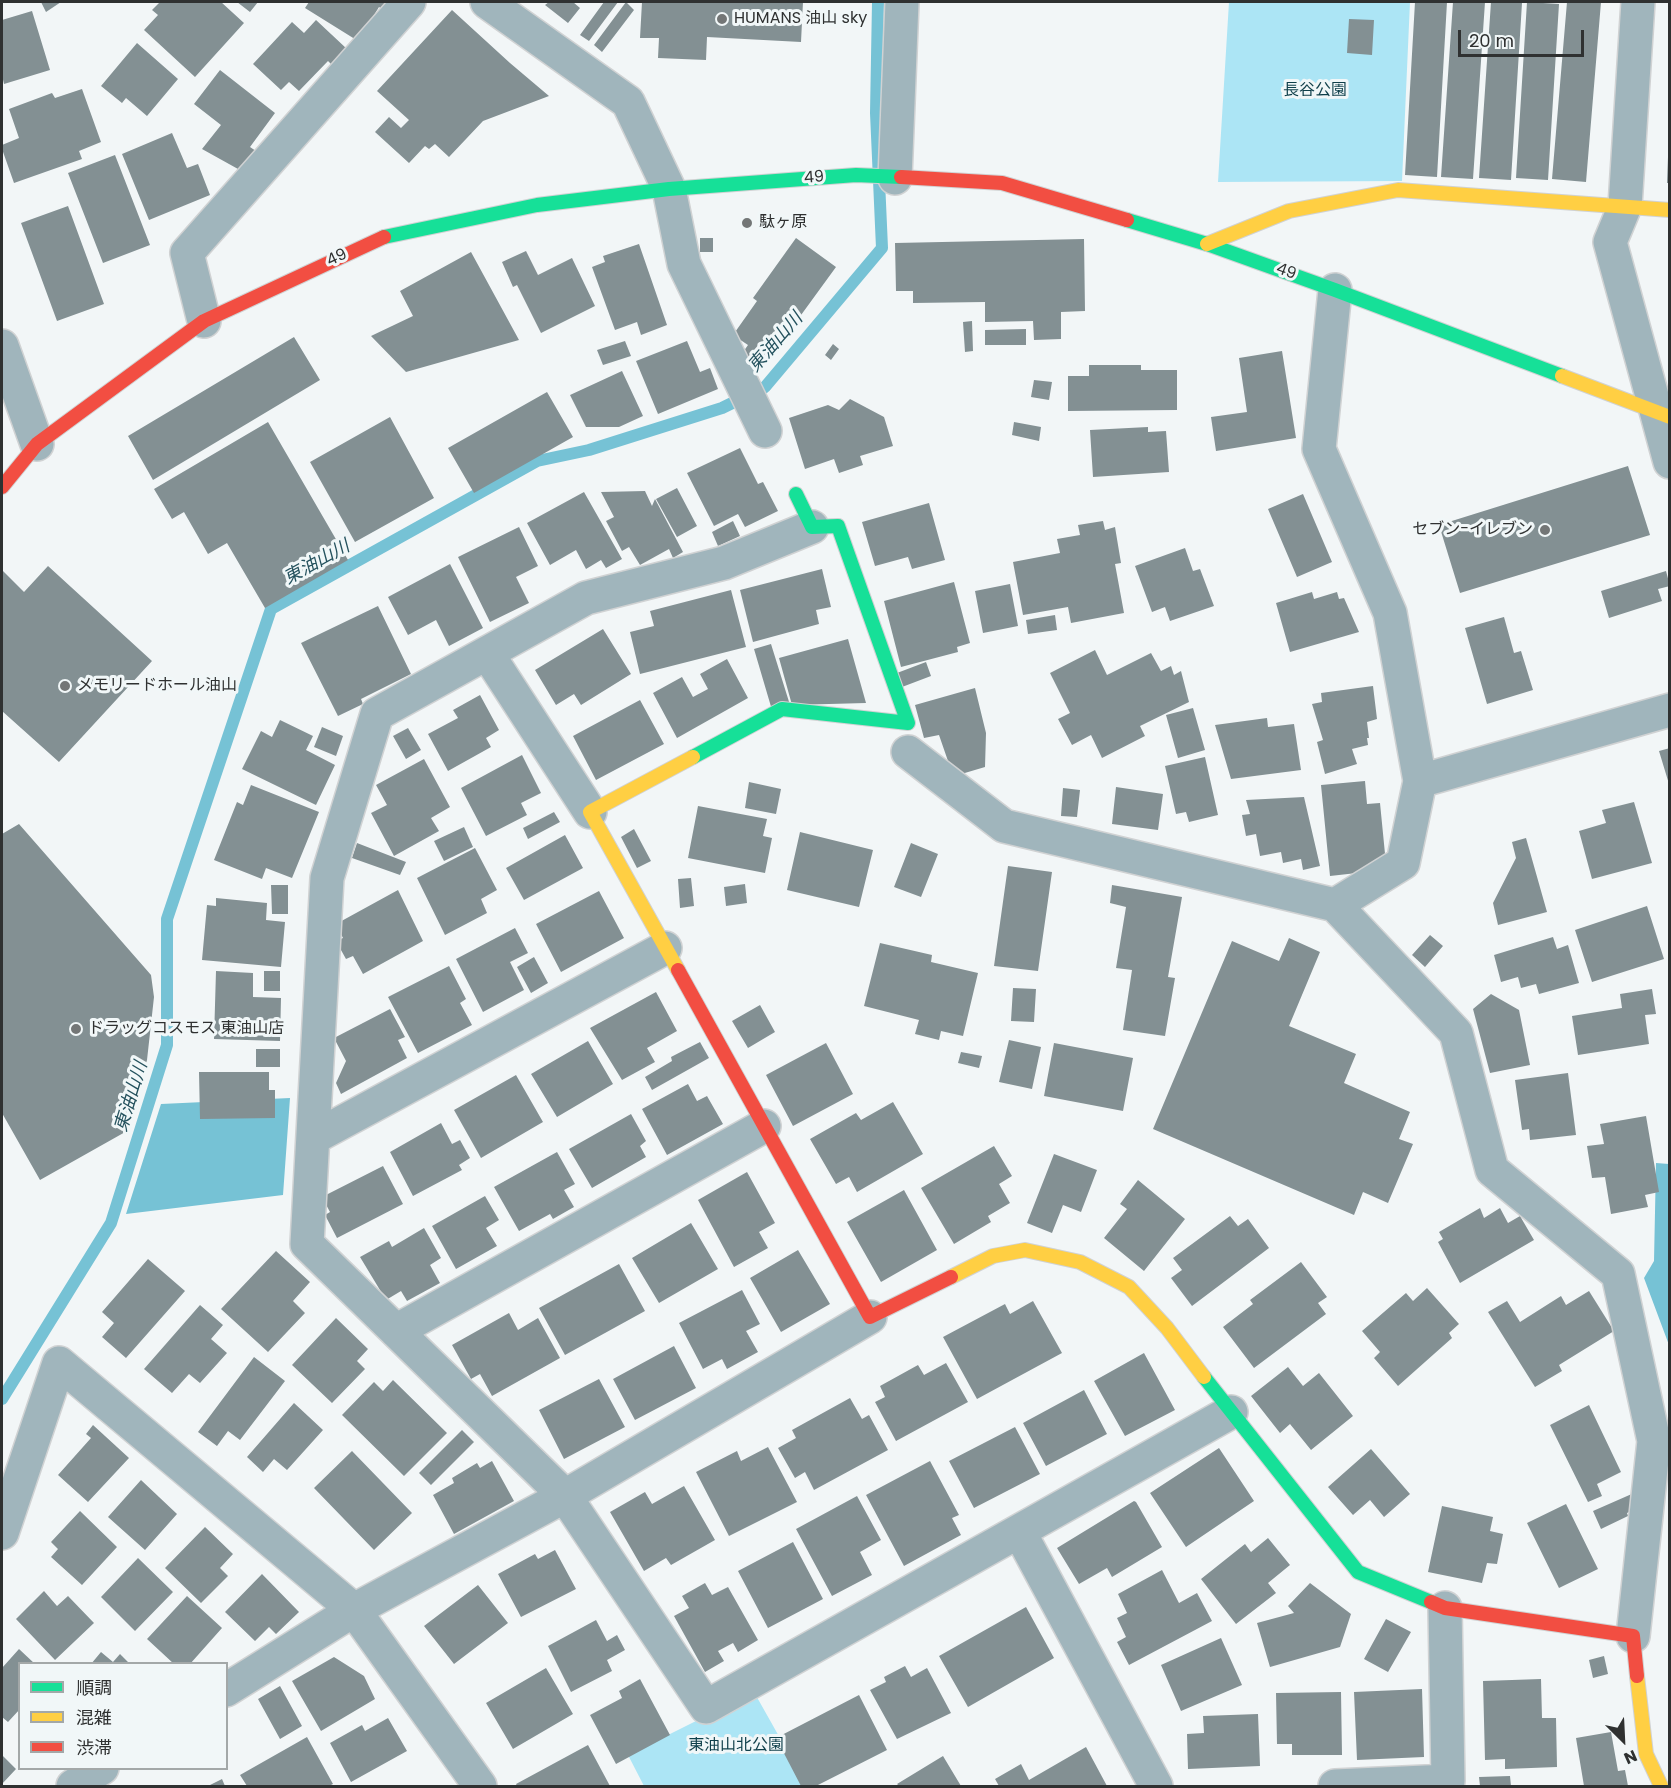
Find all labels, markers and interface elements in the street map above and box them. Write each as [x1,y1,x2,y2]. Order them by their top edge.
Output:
place label: HUMANS 油山 sky [734,9,867,29]
marker: HUMANS 油山 sky [715,12,729,26]
scale bar [1461,18,1587,56]
text: 20 m [1469,28,1514,53]
park label: 長谷公園 [1283,81,1347,101]
street label: 49 [803,168,825,188]
place label: 駄ヶ原 [759,213,807,233]
marker: 駄ヶ原 [740,216,754,230]
street label: 49 [324,245,350,271]
street label: 49 [1273,260,1299,284]
water label: 東油山川 [744,309,808,377]
place label: セブン-イレブン [1412,520,1533,540]
marker: セブン-イレブン [1538,523,1552,537]
water label: 東油山川 [280,536,354,590]
place label: メモリードホール油山 [77,676,237,696]
marker: メモリードホール油山 [58,679,72,693]
place label: ドラッグコスモス 東油山店 [88,1019,284,1039]
marker: ドラッグコスモス 東油山店 [69,1022,83,1036]
water label: 東油山川 [111,1059,153,1135]
legend [18,1662,228,1770]
text: 順調 [76,1675,112,1700]
text: 混雑 [76,1705,112,1730]
north arrow [1593,1710,1653,1770]
text: 渋滞 [76,1735,112,1760]
park label: 東油山北公園 [688,1736,784,1756]
text: N [1620,1744,1641,1770]

